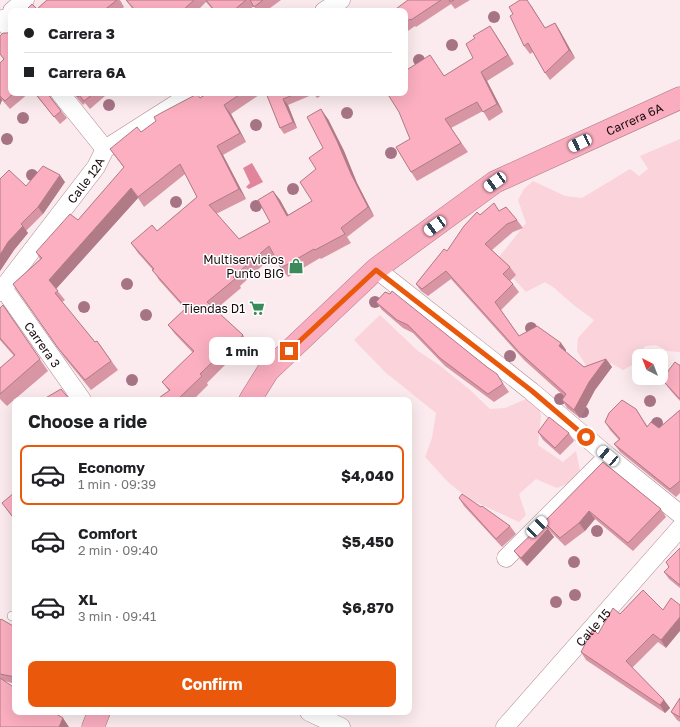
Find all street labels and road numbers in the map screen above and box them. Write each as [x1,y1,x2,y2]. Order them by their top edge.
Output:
street label: Carrera 6A [603,99,665,138]
street label: Calle 12A [64,155,107,206]
street label: Carrera 3 [21,319,64,370]
street label: Calle 15 [572,605,613,649]

